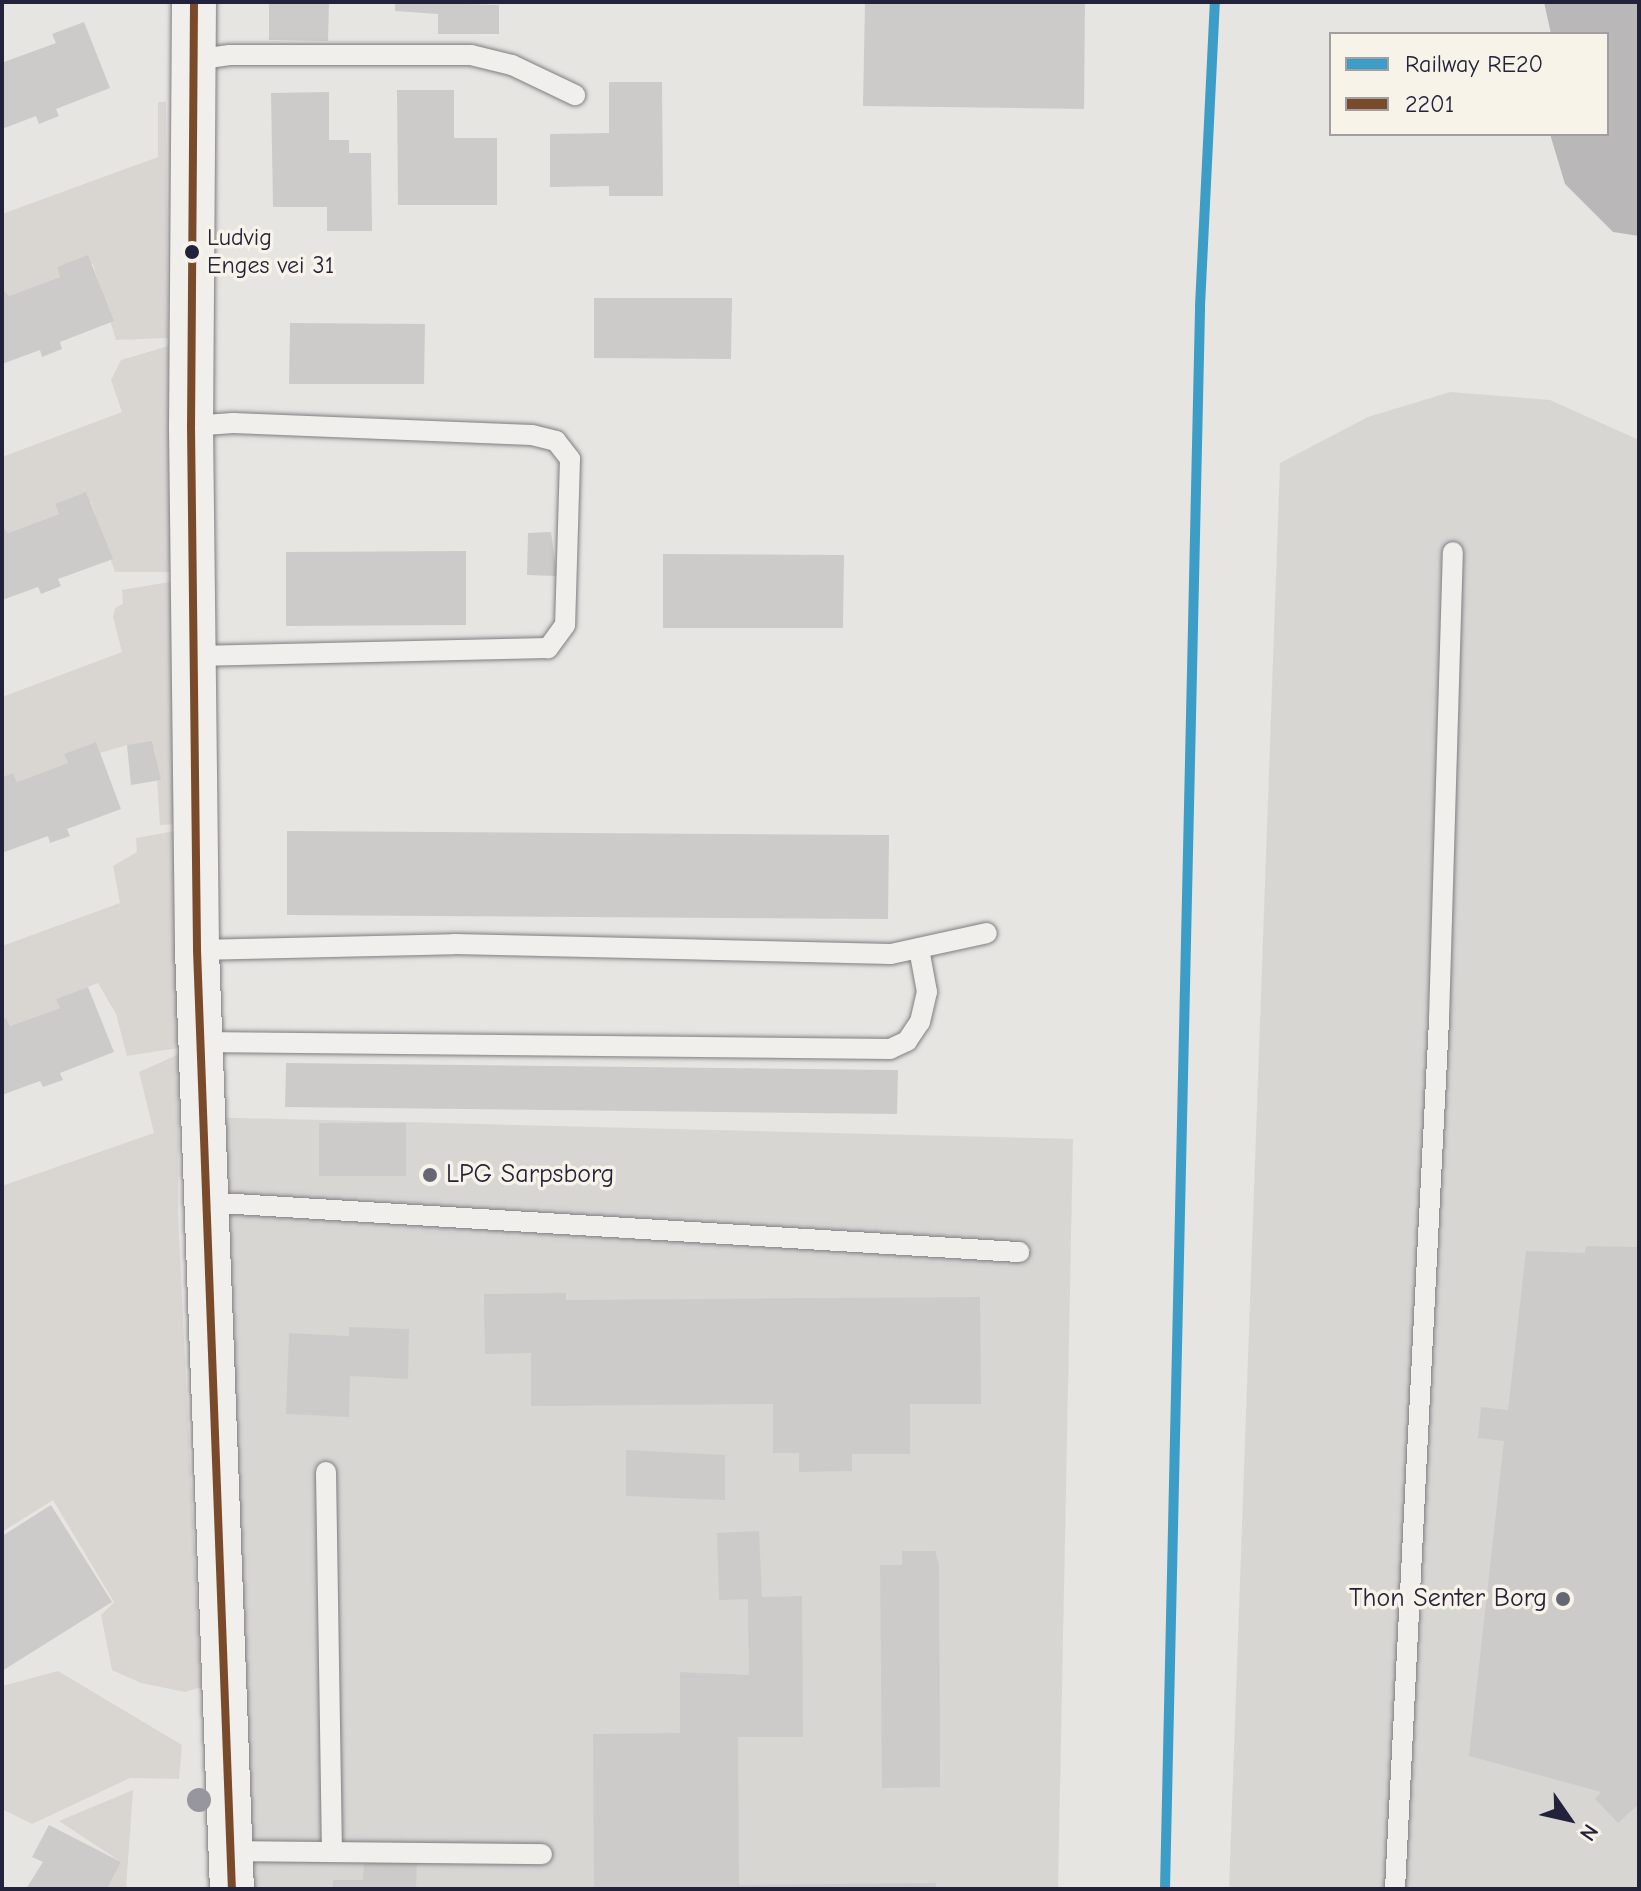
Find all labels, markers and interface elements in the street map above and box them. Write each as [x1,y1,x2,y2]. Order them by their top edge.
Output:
legend [1329,32,1609,136]
text: Railway RE20 [1405,50,1543,78]
text: 2201 [1405,90,1454,118]
place label: Ludvig Enges vei 31 [207,224,334,280]
marker: Ludvig Enges vei 31 [184,244,200,260]
place label: LPG Sarpsborg [446,1159,614,1191]
marker: LPG Sarpsborg [421,1166,439,1184]
place label: Thon Senter Borg [1349,1583,1547,1615]
marker: Thon Senter Borg [1554,1590,1572,1608]
north arrow [1529,1779,1609,1859]
text: N [1574,1819,1604,1846]

